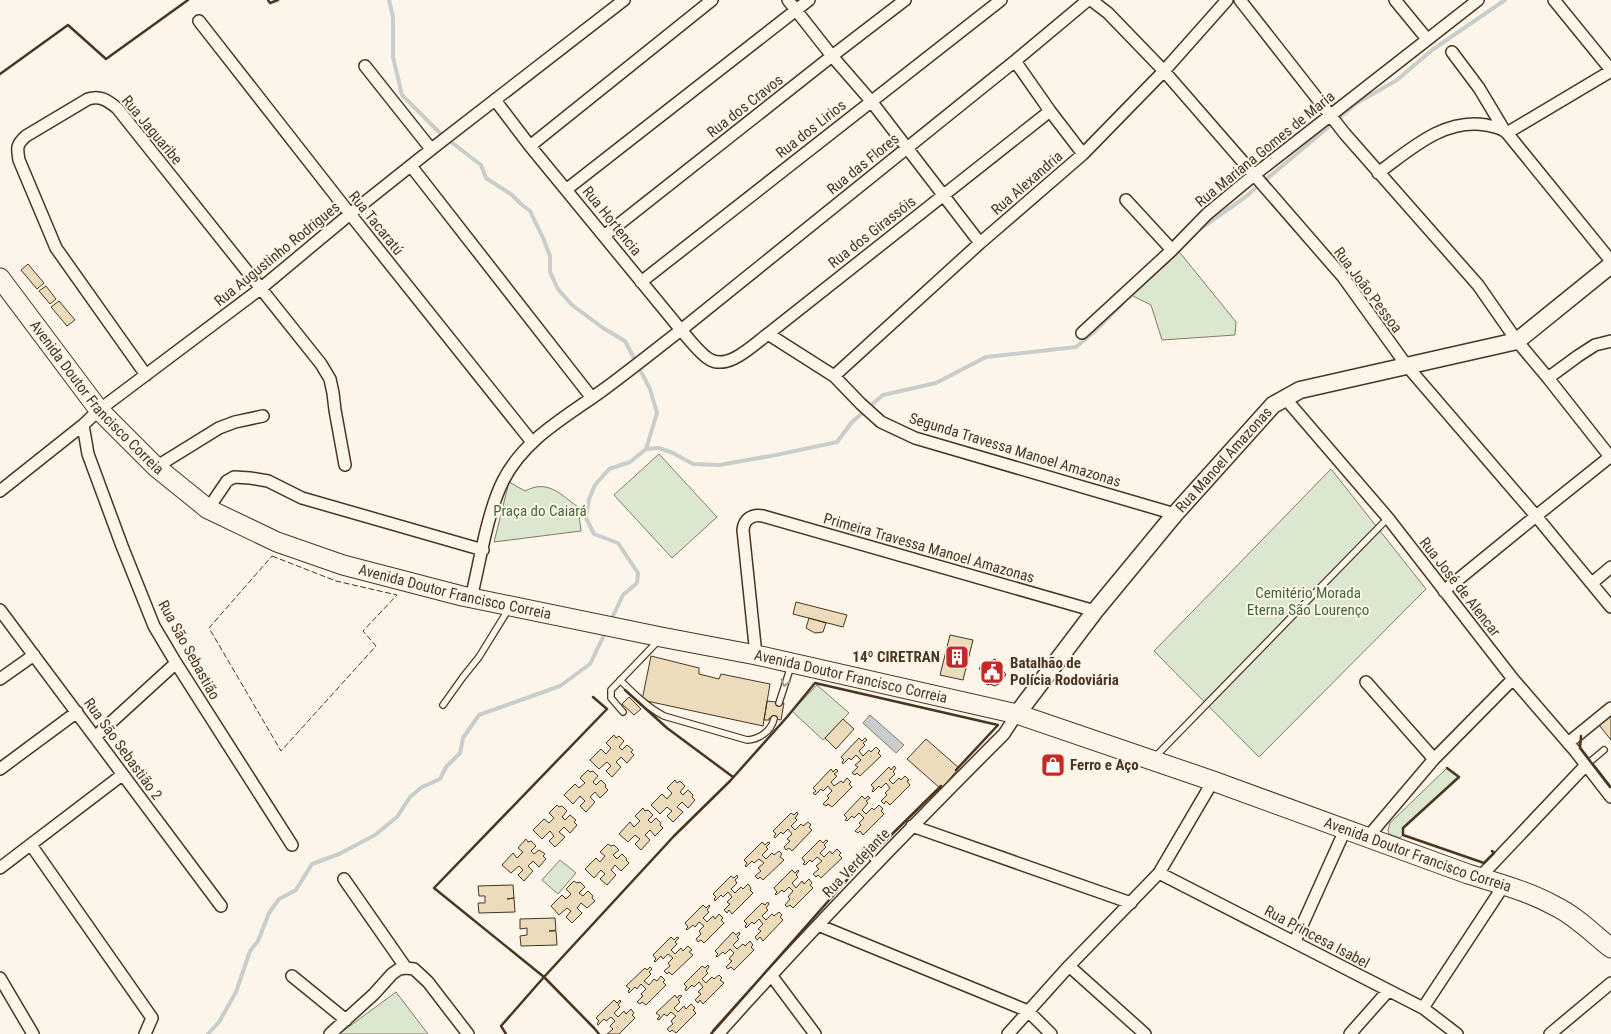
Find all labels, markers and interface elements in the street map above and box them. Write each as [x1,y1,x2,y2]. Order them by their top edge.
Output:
street label: Rua dos Cravos [703,71,787,141]
street label: Rua Mariana Gomes de Maria [1192,87,1338,211]
street label: Rua Jaguaribe [118,92,186,168]
street label: Rua dos Lirios [772,96,850,162]
street label: Rua das Flores [823,129,903,198]
street label: Rua Alexandria [988,147,1066,219]
street label: Rua Hortencia [579,183,645,259]
street label: Rua Tacaratú [345,187,407,259]
street label: Rua dos Girassóis [825,192,920,272]
street label: Rua Augustinho Rodrigues [211,198,343,310]
street label: Rua João Pessoa [1330,244,1406,336]
street label: Avenida Doutor Francisco Correia [26,317,167,478]
street label: Rua Manoel Amazonas [1172,403,1276,516]
street label: Segunda Travessa Manoel Amazonas [907,409,1123,491]
park label: Praça do Caiará [493,502,587,520]
street label: Primeira Travessa Manoel Amazonas [821,509,1037,587]
street label: Rua José de Alencar [1416,534,1505,641]
street label: Avenida Doutor Francisco Correia [357,560,553,623]
park label: Cemitério Morada Eterna São Lourenço [1247,584,1369,619]
street label: Rua São Sebastião [154,597,224,703]
building icon: 14º CIRETRAN [944,644,970,670]
street label: Avenida Doutor Francisco Correia [753,646,949,707]
place label: 14º CIRETRAN [852,648,940,666]
place label: Batalhão de Polícia Rodoviária [1010,654,1119,689]
public building icon: Batalhão de Polícia Rodoviária [979,659,1005,685]
one-way arrow [781,679,791,687]
street label: Rua São Sebastião 2 [80,695,166,803]
shop icon: Ferro e Aço [1040,752,1066,778]
place label: Ferro e Aço [1070,756,1139,774]
street label: Avenida Doutor Francisco Correia [1322,813,1514,896]
street label: Rua Verdejante [819,825,893,901]
street label: Rua Princesa Isabel [1261,902,1373,972]

